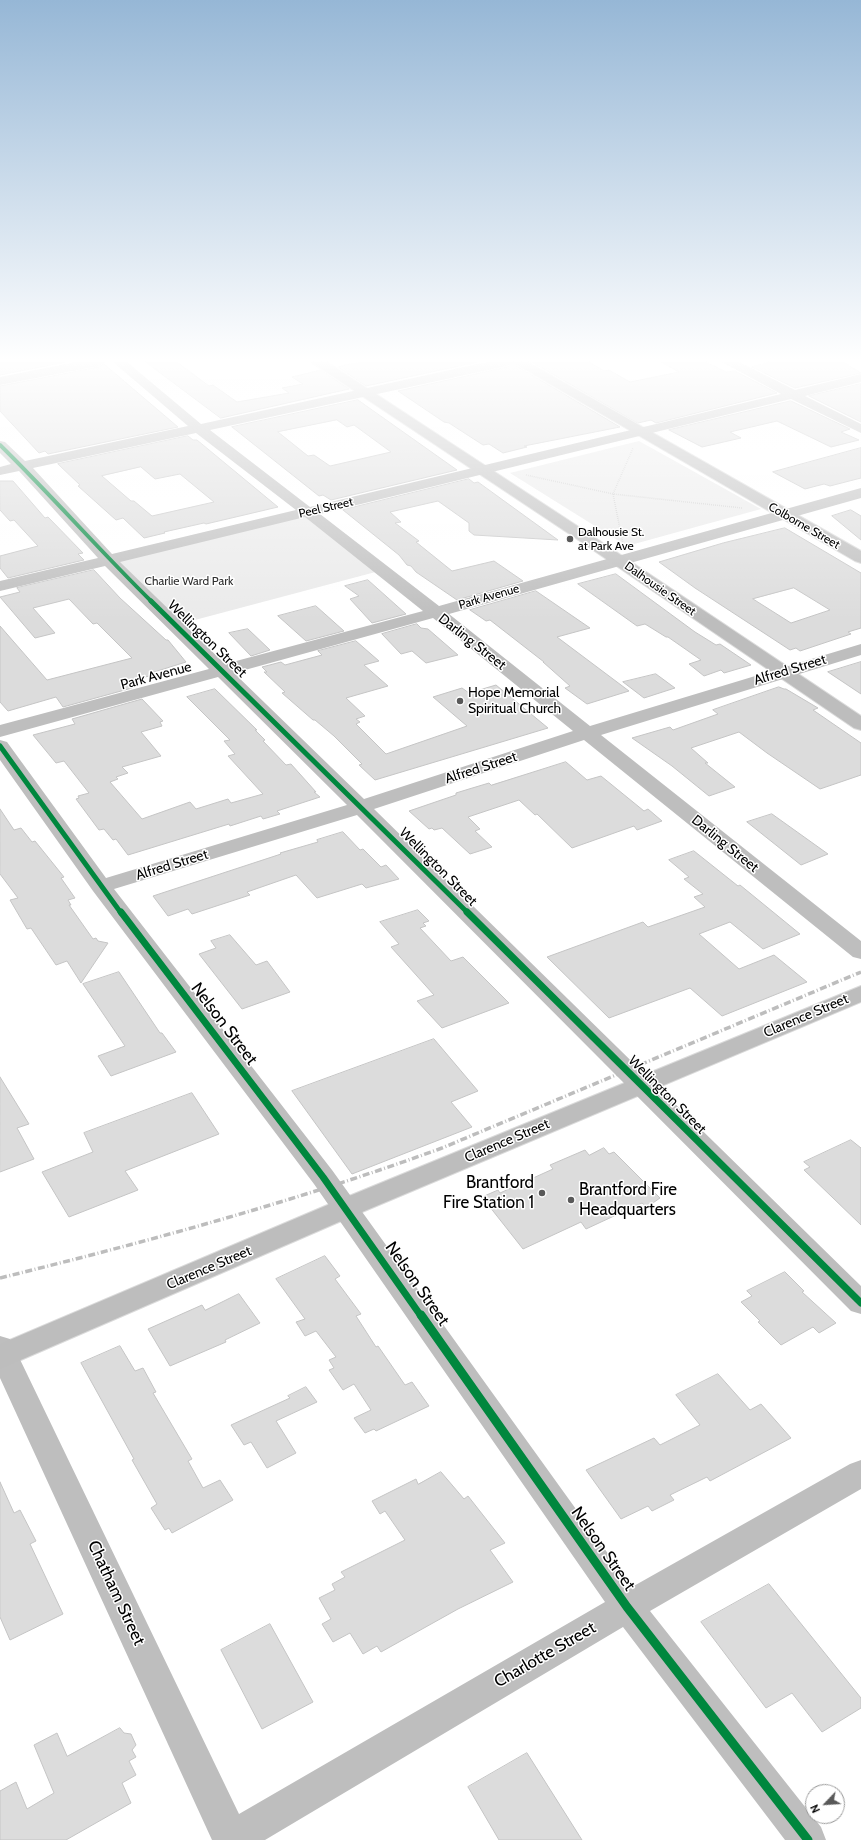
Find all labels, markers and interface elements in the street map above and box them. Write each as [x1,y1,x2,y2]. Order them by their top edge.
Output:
street label: Peel Street [297,495,355,521]
street label: Colborne Street [766,500,842,552]
place label: Dalhousie St. at Park Ave [578,525,644,553]
marker: Dalhousie St. at Park Ave [565,534,575,544]
street label: Dalhousie Street [622,559,698,619]
park label: Charlie Ward Park [145,574,233,588]
street label: Park Avenue [457,581,521,613]
street label: Wellington Street [164,597,250,681]
street label: Darling Street [435,610,509,674]
street label: Alfred Street [752,651,828,689]
street label: Park Avenue [119,658,193,694]
place label: Hope Memorial Spiritual Church [468,685,561,718]
marker: Hope Memorial Spiritual Church [455,696,465,706]
street label: Alfred Street [443,748,519,788]
street label: Darling Street [688,812,762,876]
street label: Wellington Street [395,824,481,910]
street label: Alfred Street [134,846,210,884]
street label: Nelson Street [186,979,262,1069]
street label: Clarence Street [761,991,851,1041]
street label: Wellington Street [624,1052,710,1138]
street label: Clarence Street [462,1116,552,1166]
place label: Brantford Fire Station 1 [443,1173,534,1213]
place label: Brantford Fire Headquarters [579,1180,677,1220]
marker: Brantford Fire Station 1 [537,1188,547,1198]
marker: Brantford Fire Headquarters [566,1195,576,1205]
street label: Nelson Street [381,1238,453,1330]
street label: Clarence Street [164,1243,254,1293]
street label: Nelson Street [567,1503,639,1595]
street label: Chatham Street [83,1537,149,1649]
street label: Charlotte Street [491,1618,599,1692]
north arrow [805,1784,845,1824]
text: N [807,1802,823,1815]

